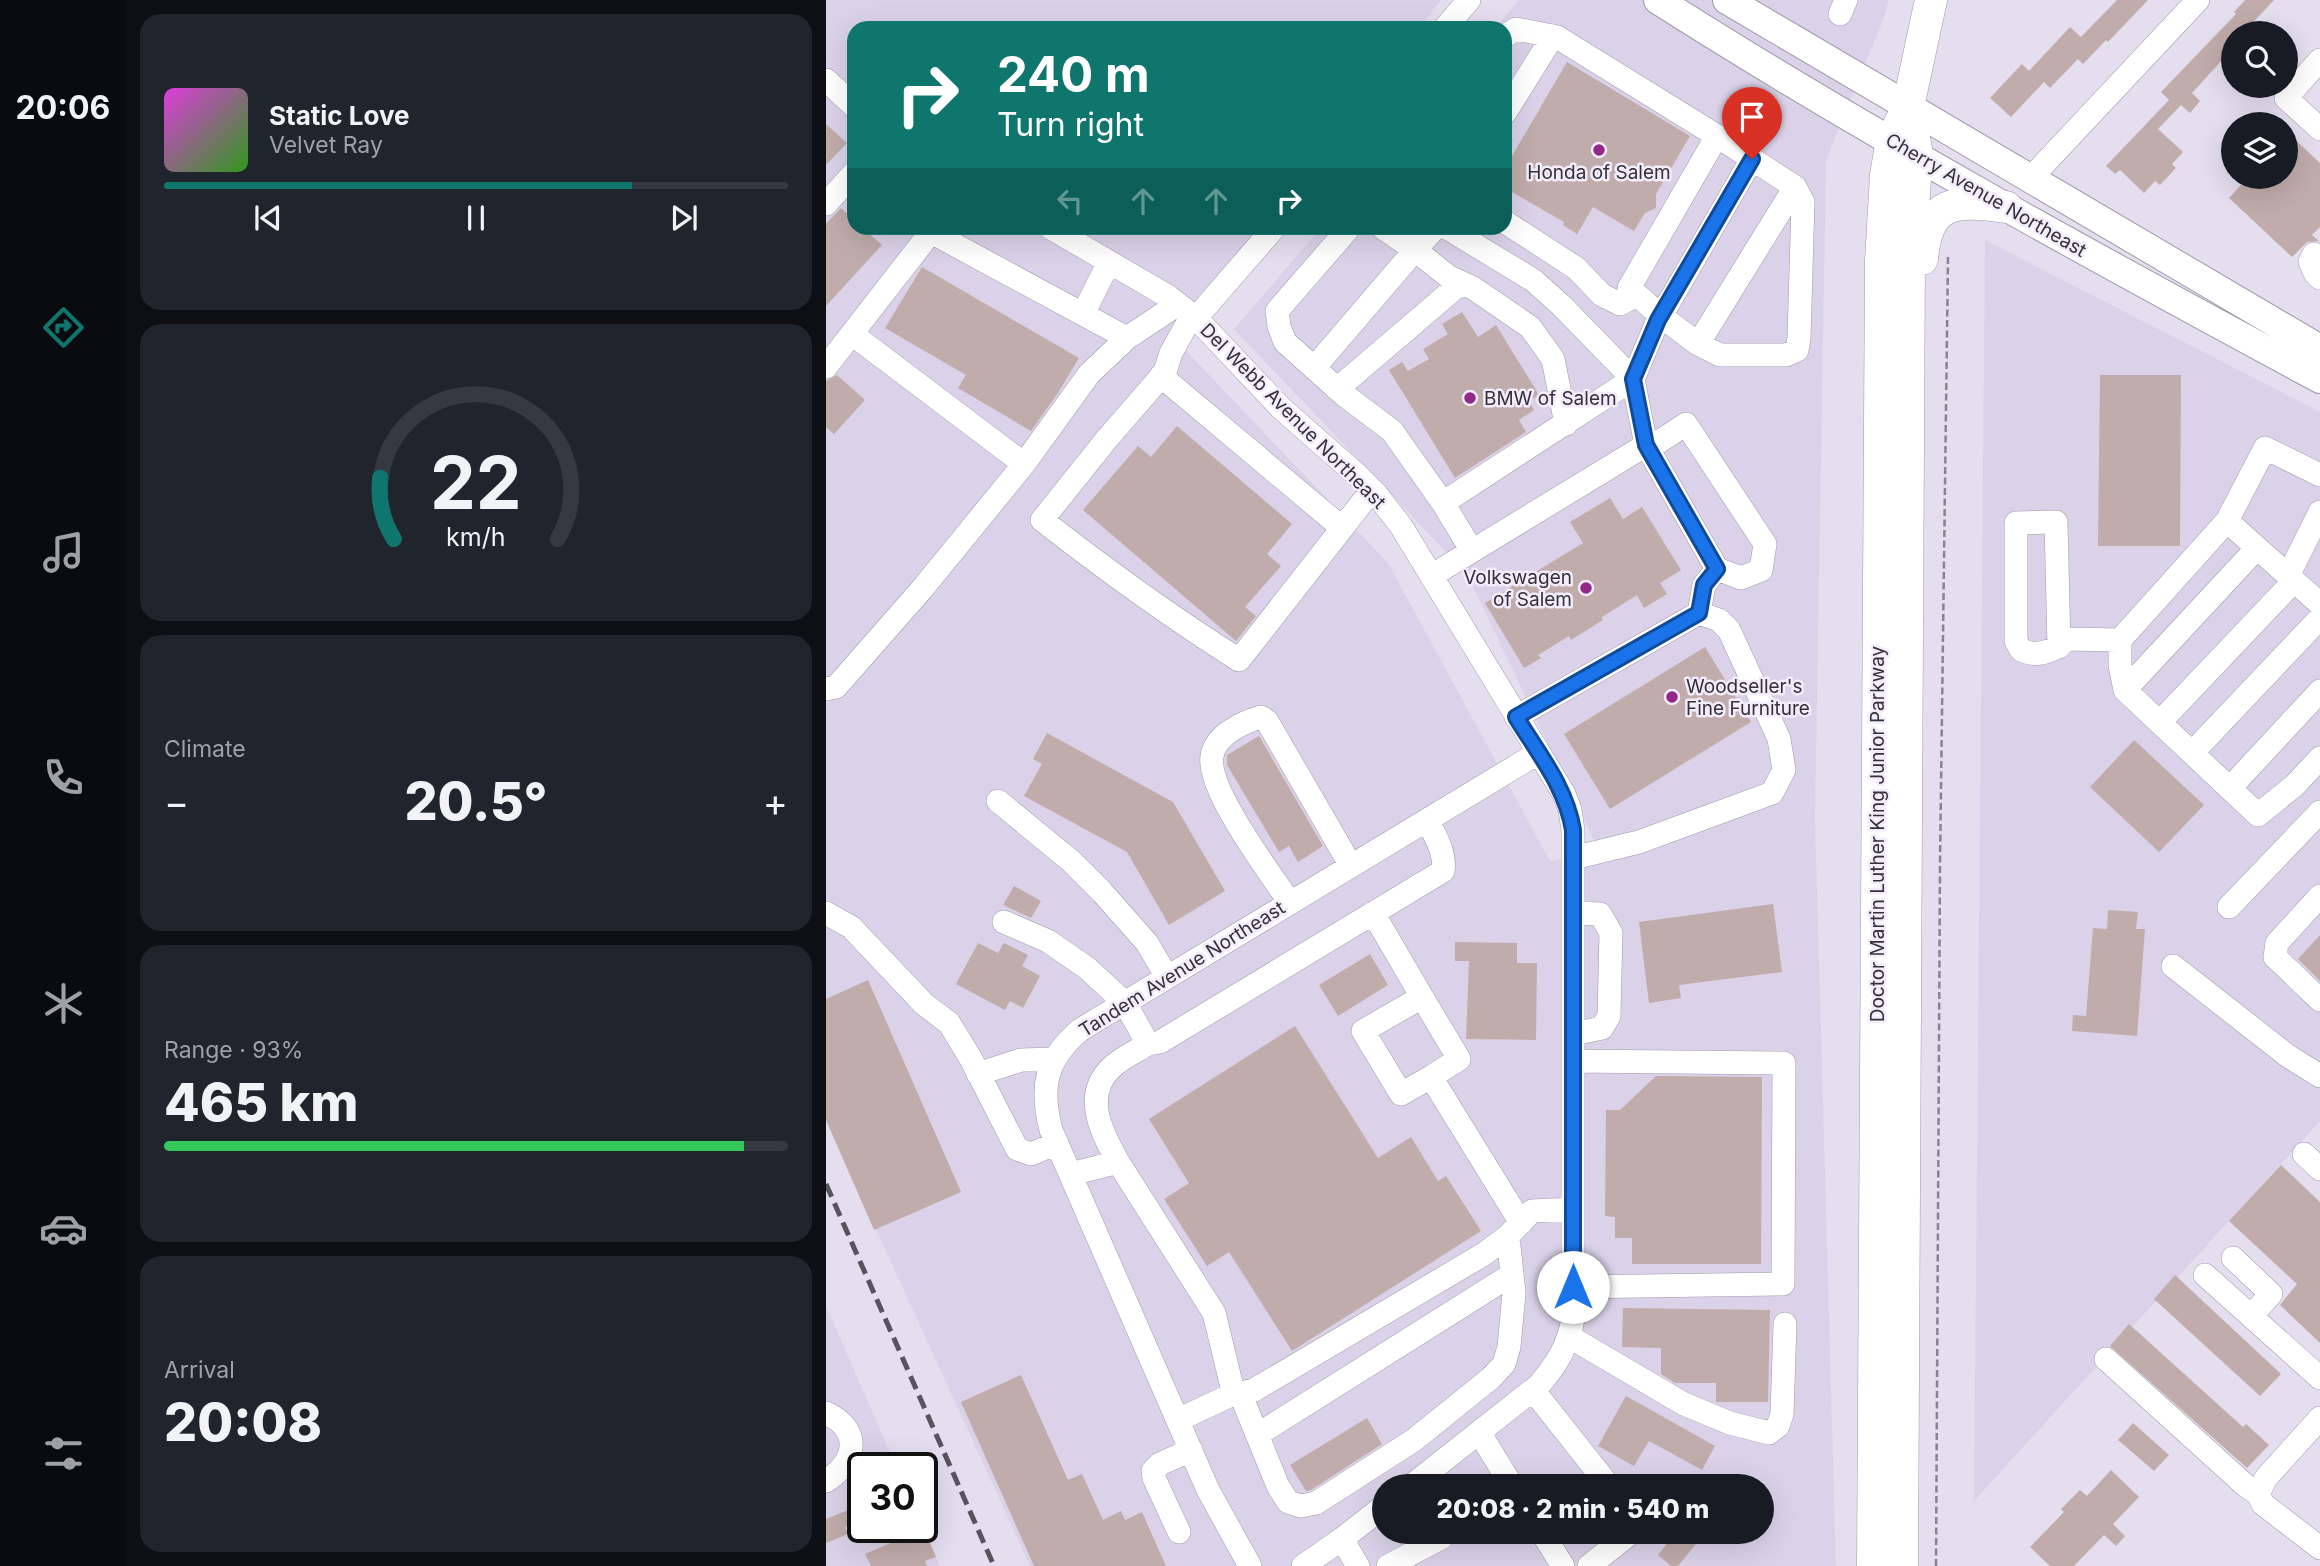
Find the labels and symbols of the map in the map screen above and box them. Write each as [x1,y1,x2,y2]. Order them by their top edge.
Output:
pin [1722,87,1782,159]
street label: Cherry Avenue Northeast [1882,128,2090,262]
marker: Honda of Salem [1591,142,1607,158]
place label: Honda of Salem [1527,161,1671,184]
street label: Del Webb Avenue Northeast [1195,318,1391,514]
place label: BMW of Salem [1484,387,1617,410]
marker: BMW of Salem [1462,390,1478,406]
place label: Volkswagen of Salem [1463,566,1572,611]
marker: Volkswagen of Salem [1578,580,1594,596]
street label: Doctor Martin Luther King Junior Parkway [1866,645,1889,1022]
place label: Woodseller's Fine Furniture [1686,675,1810,720]
marker: Woodseller's Fine Furniture [1664,689,1680,705]
street label: Tandem Avenue Northeast [1075,896,1289,1042]
position arrow [1536,1250,1610,1324]
speed limit sign: 30 [847,1452,938,1543]

